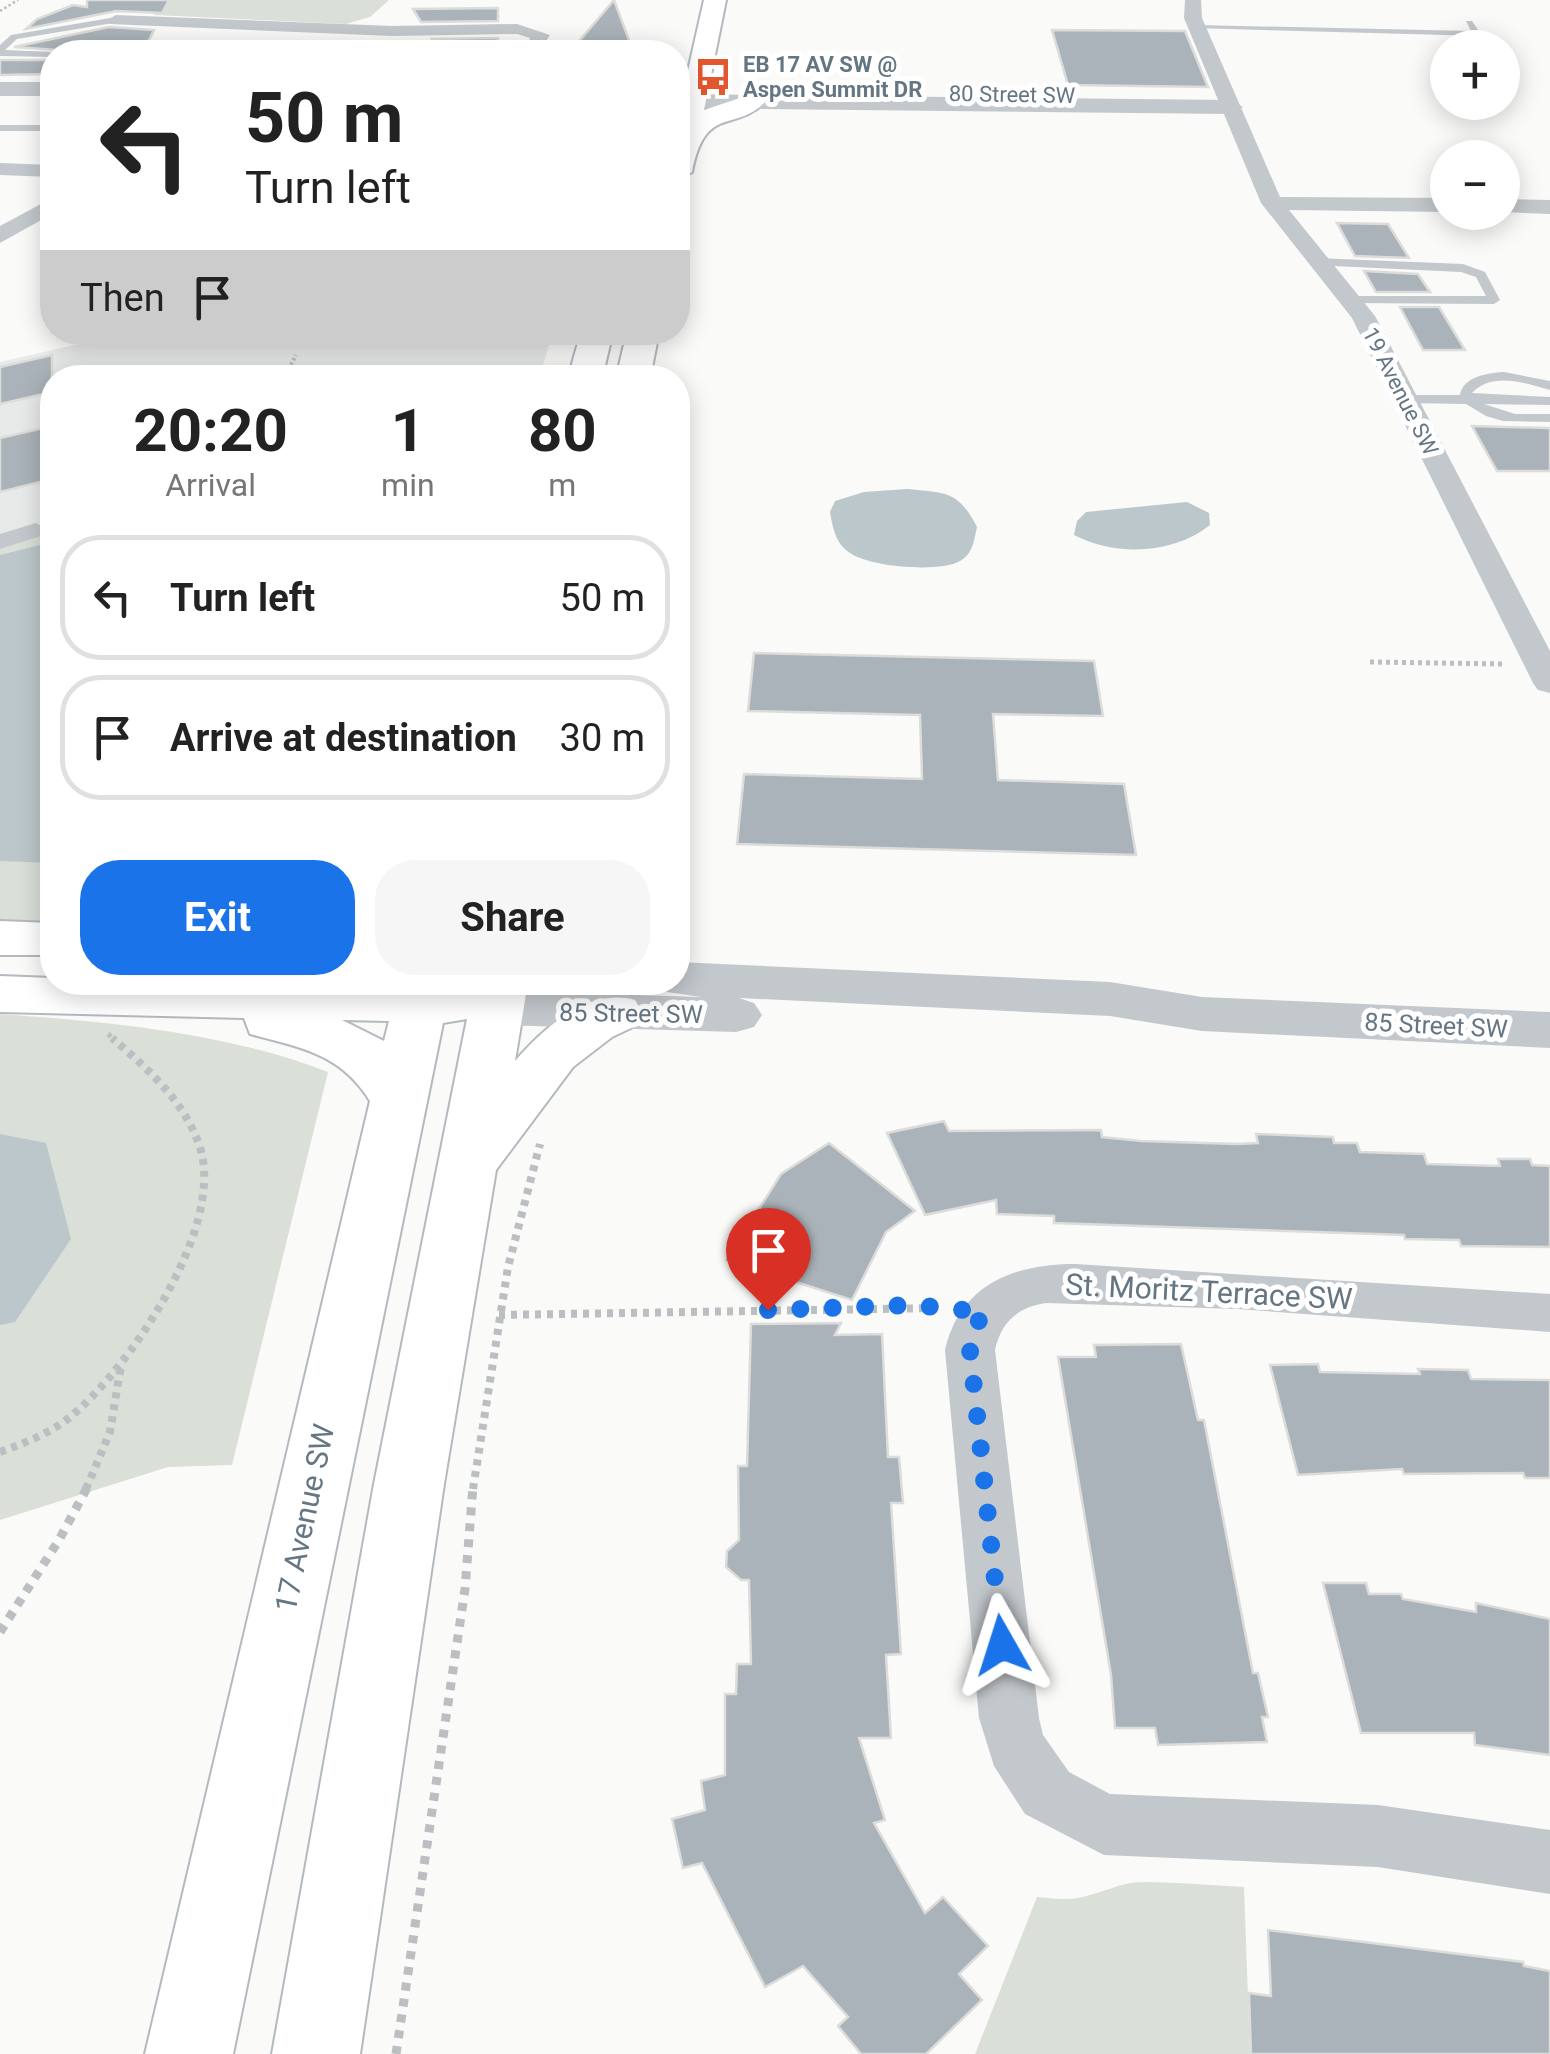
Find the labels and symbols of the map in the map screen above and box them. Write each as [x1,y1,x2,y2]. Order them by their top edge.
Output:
place label: EB 17 AV SW @ Aspen Summit DR [743,52,922,102]
bus stop icon: EB 17 AV SW @ Aspen Summit DR [692,56,734,98]
street label: 80 Street SW [949,81,1076,108]
street label: 19 Avenue SW [1358,323,1444,460]
street label: 85 Street SW [559,998,703,1029]
street label: 85 Street SW [1364,1007,1508,1044]
pin [726,1208,811,1311]
street label: St. Moritz Terrace SW [1065,1267,1353,1316]
street label: 17 Avenue SW [268,1421,341,1615]
position arrow [950,1593,1054,1697]

